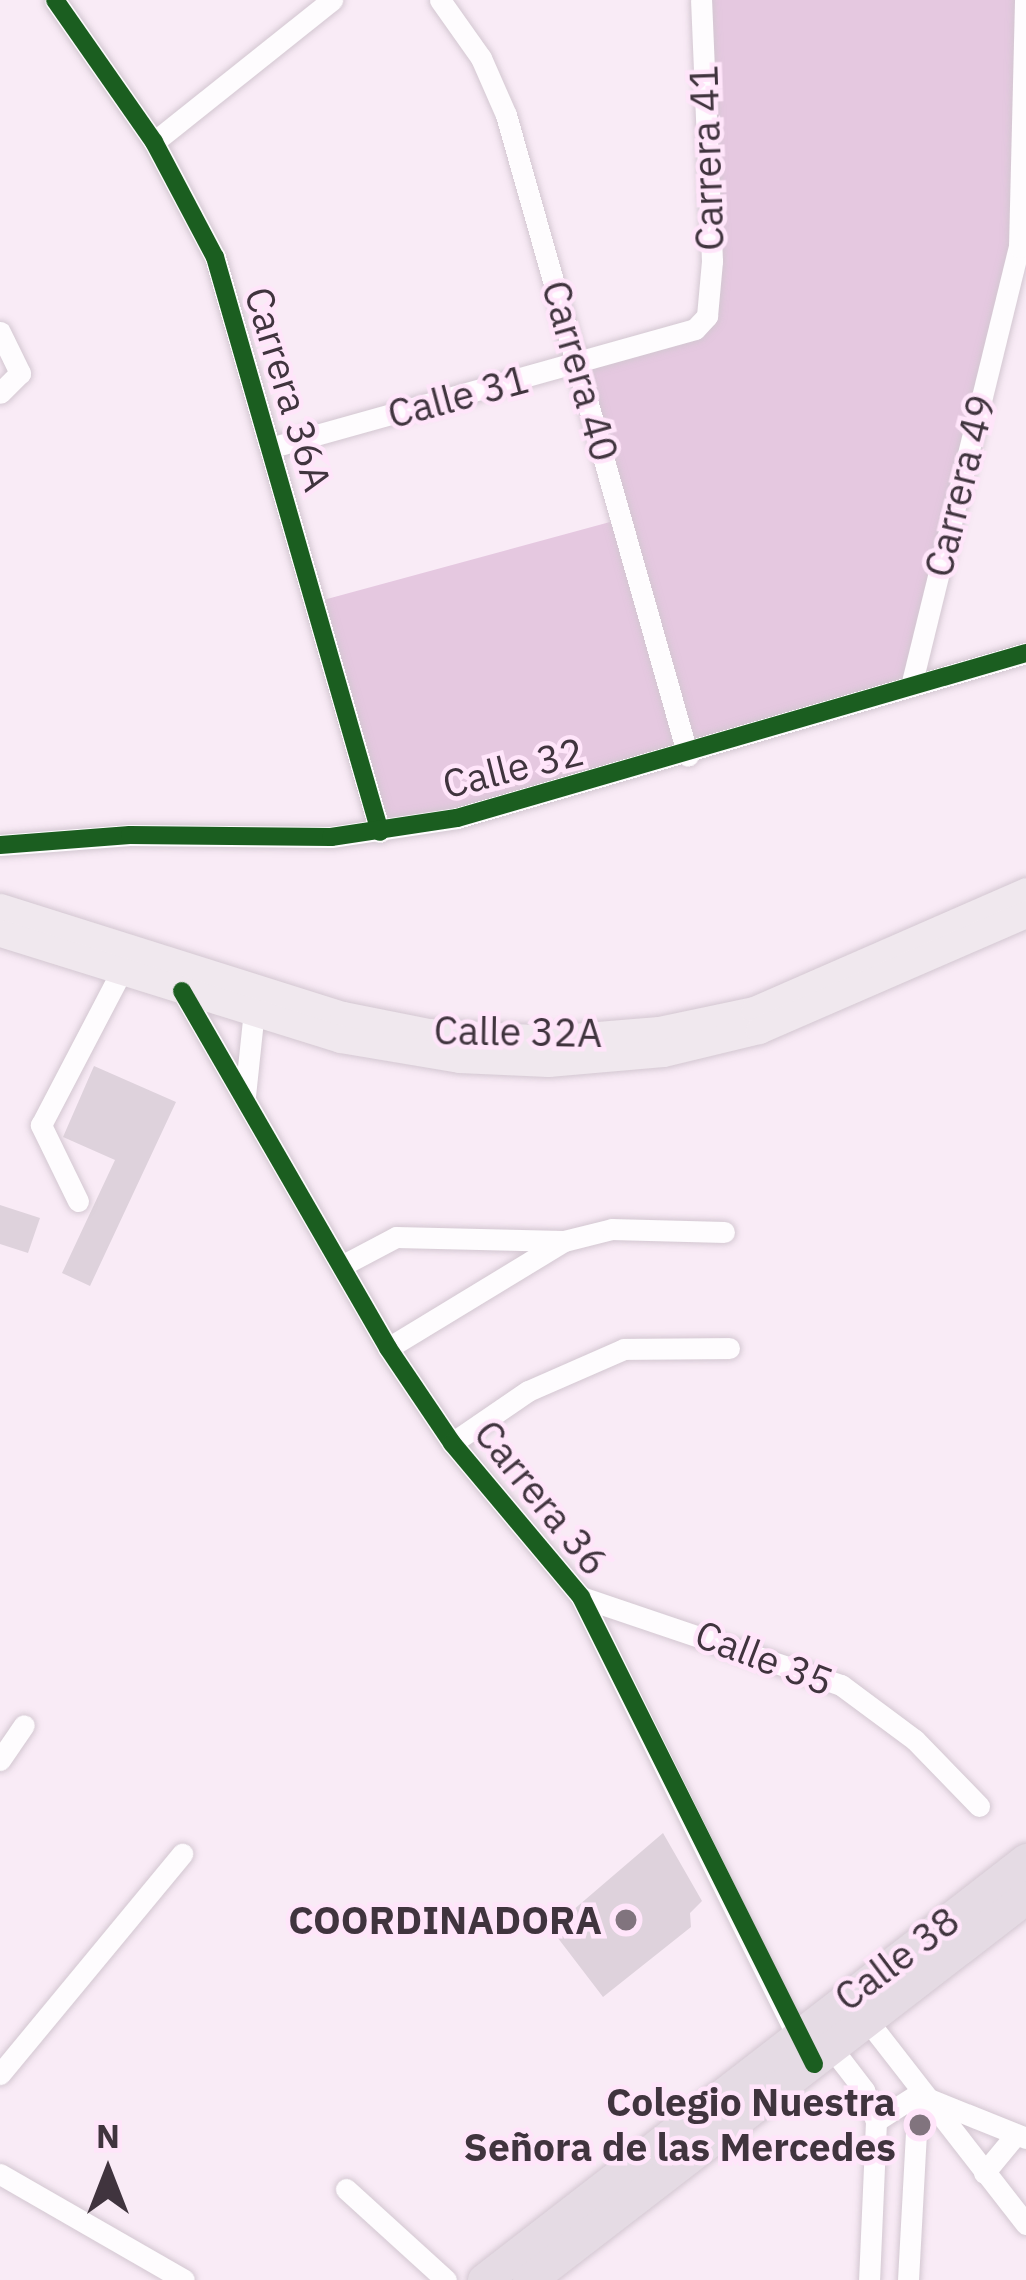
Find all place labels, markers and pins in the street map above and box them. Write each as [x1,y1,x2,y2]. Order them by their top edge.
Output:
place label: COORDINADORA [288,1897,602,1943]
marker: COORDINADORA [613,1907,639,1933]
place label: Colegio Nuestra Señora de las Mercedes [464,2080,896,2171]
marker: Colegio Nuestra Señora de las Mercedes [907,2112,933,2138]

